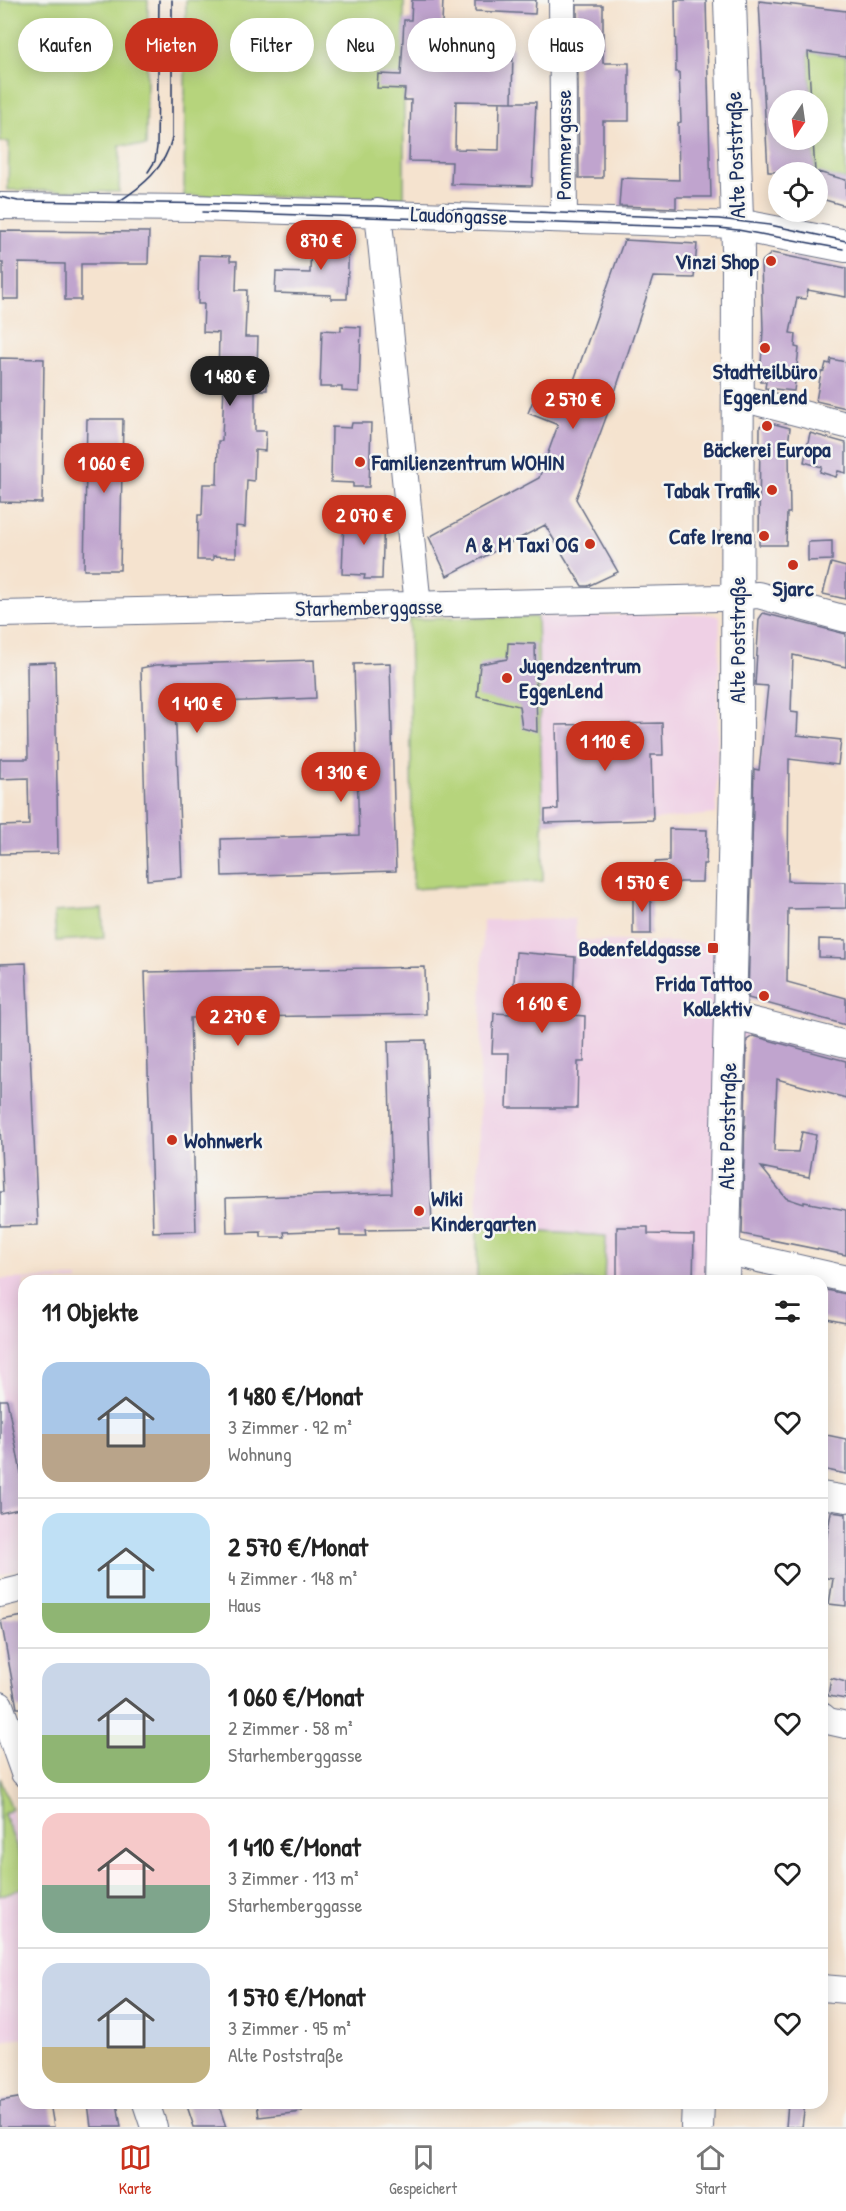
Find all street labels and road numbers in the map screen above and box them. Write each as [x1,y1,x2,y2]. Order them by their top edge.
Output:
street label: Pommergasse [548,89,578,200]
street label: Alte Poststraße [718,91,752,219]
street label: Laudongasse [410,198,508,232]
street label: Alte Poststraße [722,576,752,704]
street label: Starhemberggasse [295,591,443,623]
street label: Alte Poststraße [711,1062,743,1190]

